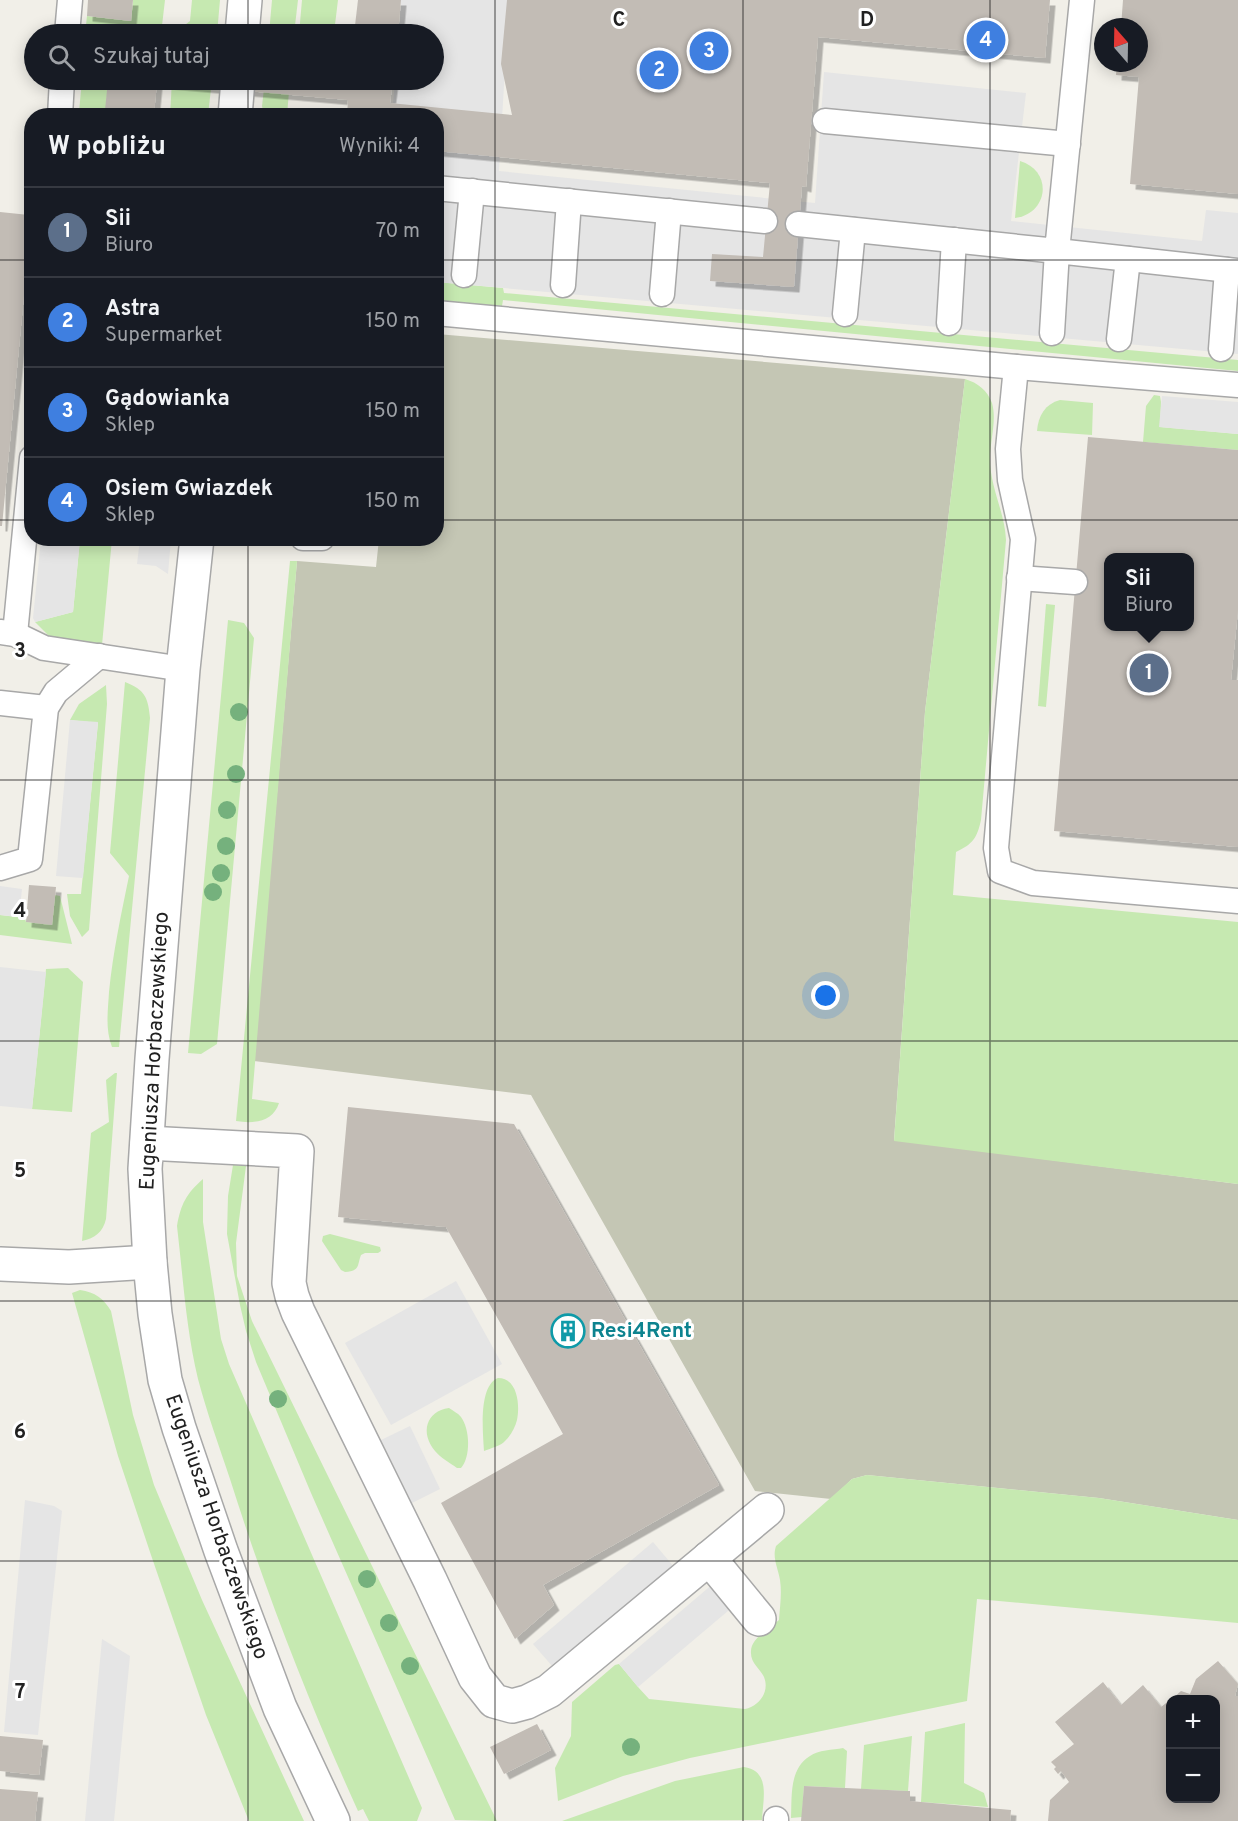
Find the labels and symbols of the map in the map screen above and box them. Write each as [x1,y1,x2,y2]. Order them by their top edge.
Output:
text: C [613,8,625,34]
text: D [860,8,874,34]
pin: 4 [966,18,1006,63]
north arrow [1094,18,1148,72]
pin: 3 [690,28,728,74]
pin: 2 [640,48,678,92]
text: 3 [14,639,26,665]
pin: 1 [1130,650,1168,696]
text: 4 [14,899,26,925]
street label: Eugeniusza Horbaczewskiego [134,911,176,1191]
your location [811,981,840,1010]
text: 5 [14,1159,26,1185]
building icon: Resi4Rent [550,1313,586,1349]
place label: Resi4Rent [591,1318,692,1345]
street label: Eugeniusza Horbaczewskiego [158,1391,274,1663]
text: 6 [14,1420,26,1446]
text: 7 [15,1680,25,1706]

